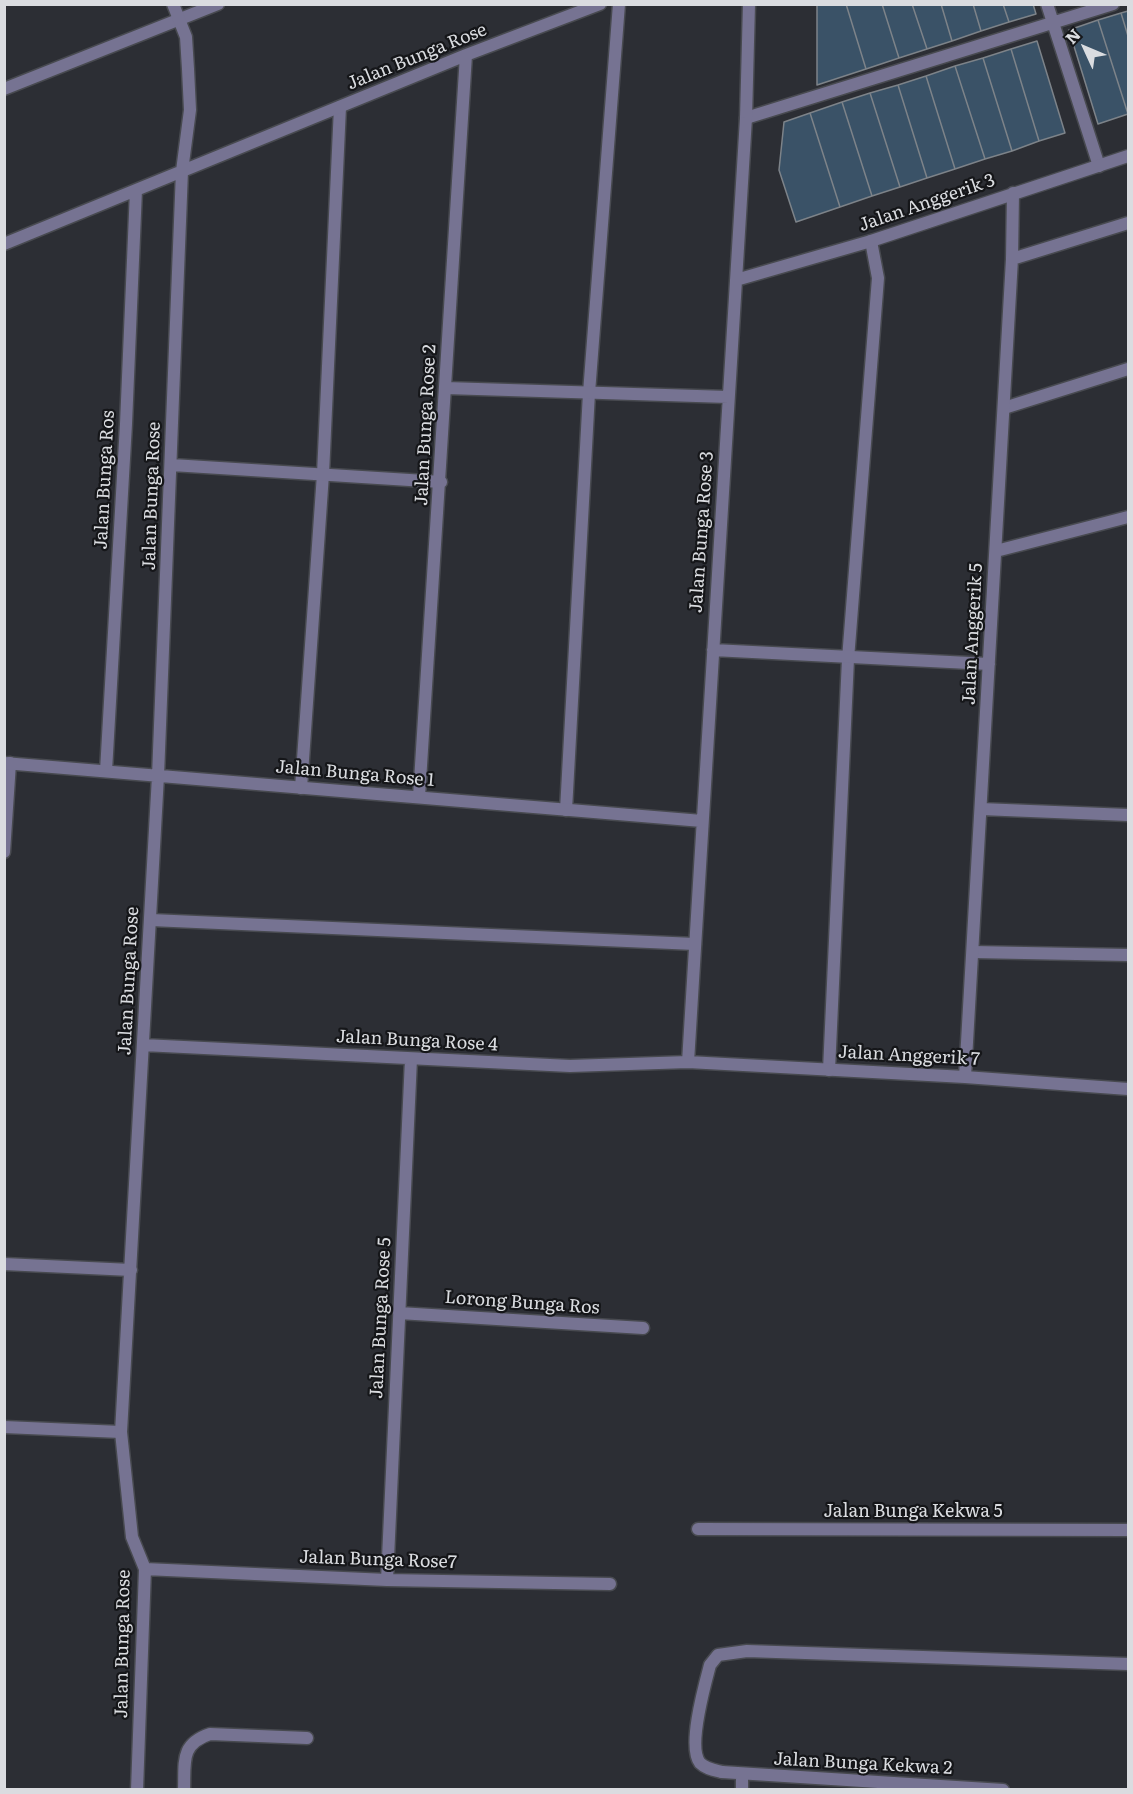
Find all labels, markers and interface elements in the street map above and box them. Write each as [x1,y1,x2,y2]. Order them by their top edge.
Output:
north arrow [1055,18,1115,78]
street label: Jalan Bunga Rose [344,19,490,95]
text: N [1059,22,1085,49]
street label: Jalan Anggerik 3 [856,170,998,236]
street label: Jalan Bunga Rose 2 [411,344,441,506]
street label: Jalan Bunga Ros [91,410,119,550]
street label: Jalan Bunga Rose [139,421,165,571]
street label: Jalan Bunga Rose 3 [686,450,718,614]
street label: Jalan Anggerik 5 [958,563,988,705]
street label: Jalan Bunga Rose 1 [275,756,435,792]
street label: Jalan Bunga Rose [114,906,144,1056]
street label: Jalan Bunga Rose 4 [335,1026,499,1056]
street label: Jalan Anggerik 7 [838,1042,980,1070]
street label: Jalan Bunga Rose 5 [366,1237,396,1399]
street label: Lorong Bunga Ros [444,1287,600,1319]
street label: Jalan Bunga Kekwa 5 [823,1501,1003,1523]
street label: Jalan Bunga Rose7 [299,1546,457,1574]
street label: Jalan Bunga Rose [111,1569,135,1719]
street label: Jalan Bunga Kekwa 2 [773,1749,953,1779]

